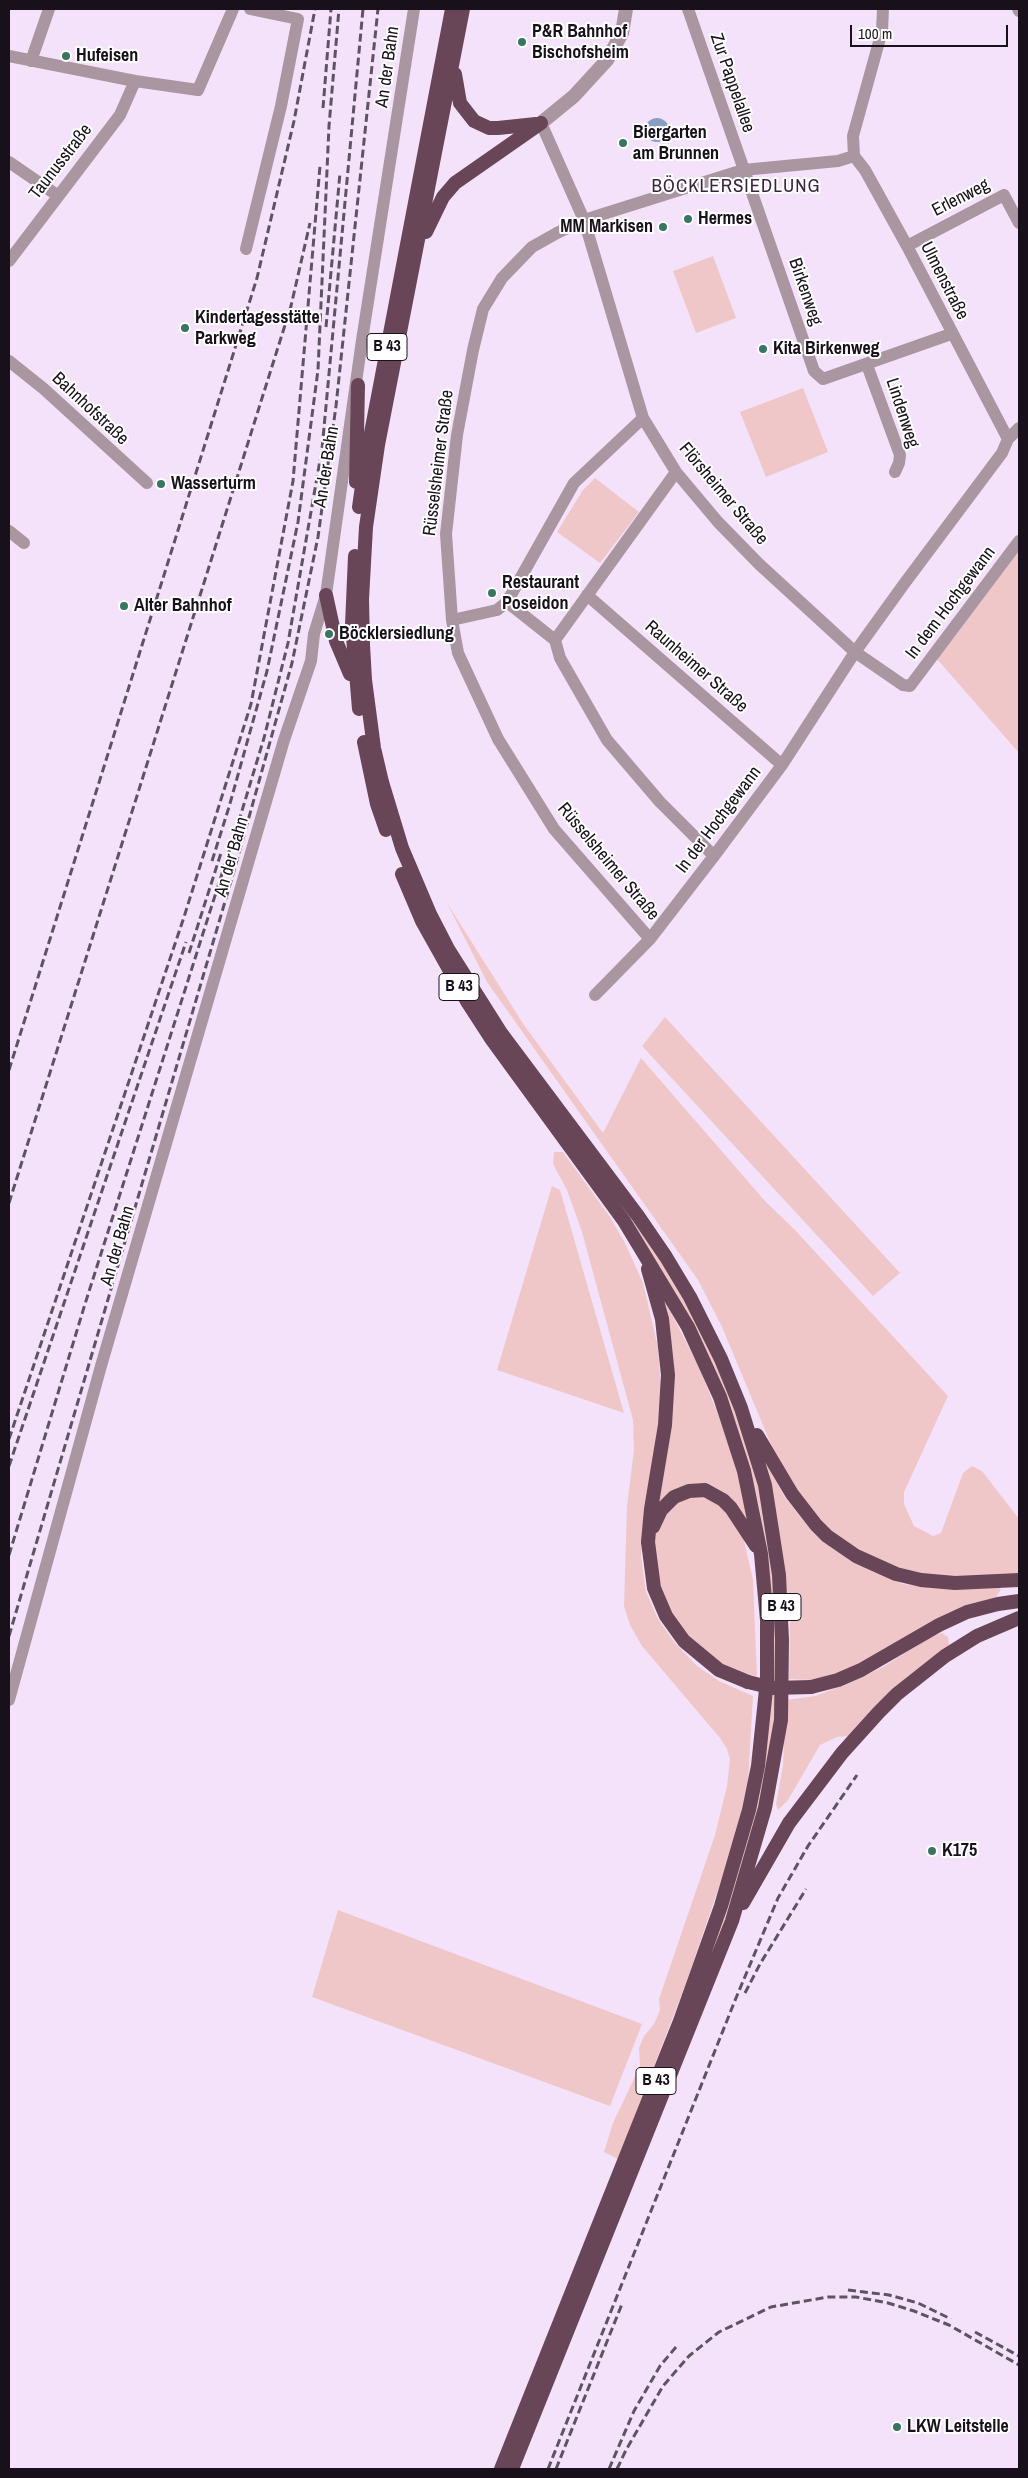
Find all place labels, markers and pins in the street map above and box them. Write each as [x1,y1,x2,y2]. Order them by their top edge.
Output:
place label: P&R Bahnhof Bischofsheim [532,21,629,64]
marker: P&R Bahnhof Bischofsheim [516,36,528,48]
place label: Hufeisen [76,45,138,67]
marker: Hufeisen [60,50,72,62]
place label: Biergarten am Brunnen [633,122,719,164]
marker: Biergarten am Brunnen [617,137,629,149]
place label: Hermes [698,208,752,230]
marker: Hermes [682,213,694,225]
place label: MM Markisen [560,216,653,238]
marker: MM Markisen [657,221,669,233]
place label: Kindertagesstätte Parkweg [195,307,320,350]
marker: Kindertagesstätte Parkweg [179,322,191,334]
place label: Kita Birkenweg [773,338,880,360]
marker: Kita Birkenweg [757,343,769,355]
place label: Wasserturm [171,473,256,495]
marker: Wasserturm [155,478,167,490]
place label: Restaurant Poseidon [502,572,579,614]
marker: Restaurant Poseidon [486,587,498,599]
place label: Alter Bahnhof [134,595,232,617]
marker: Alter Bahnhof [118,600,130,612]
place label: Böcklersiedlung [339,623,454,645]
marker: Böcklersiedlung [323,628,335,640]
place label: K175 [942,1840,977,1862]
marker: K175 [926,1845,938,1857]
place label: LKW Leitstelle [907,2416,1009,2438]
marker: LKW Leitstelle [891,2421,903,2433]

